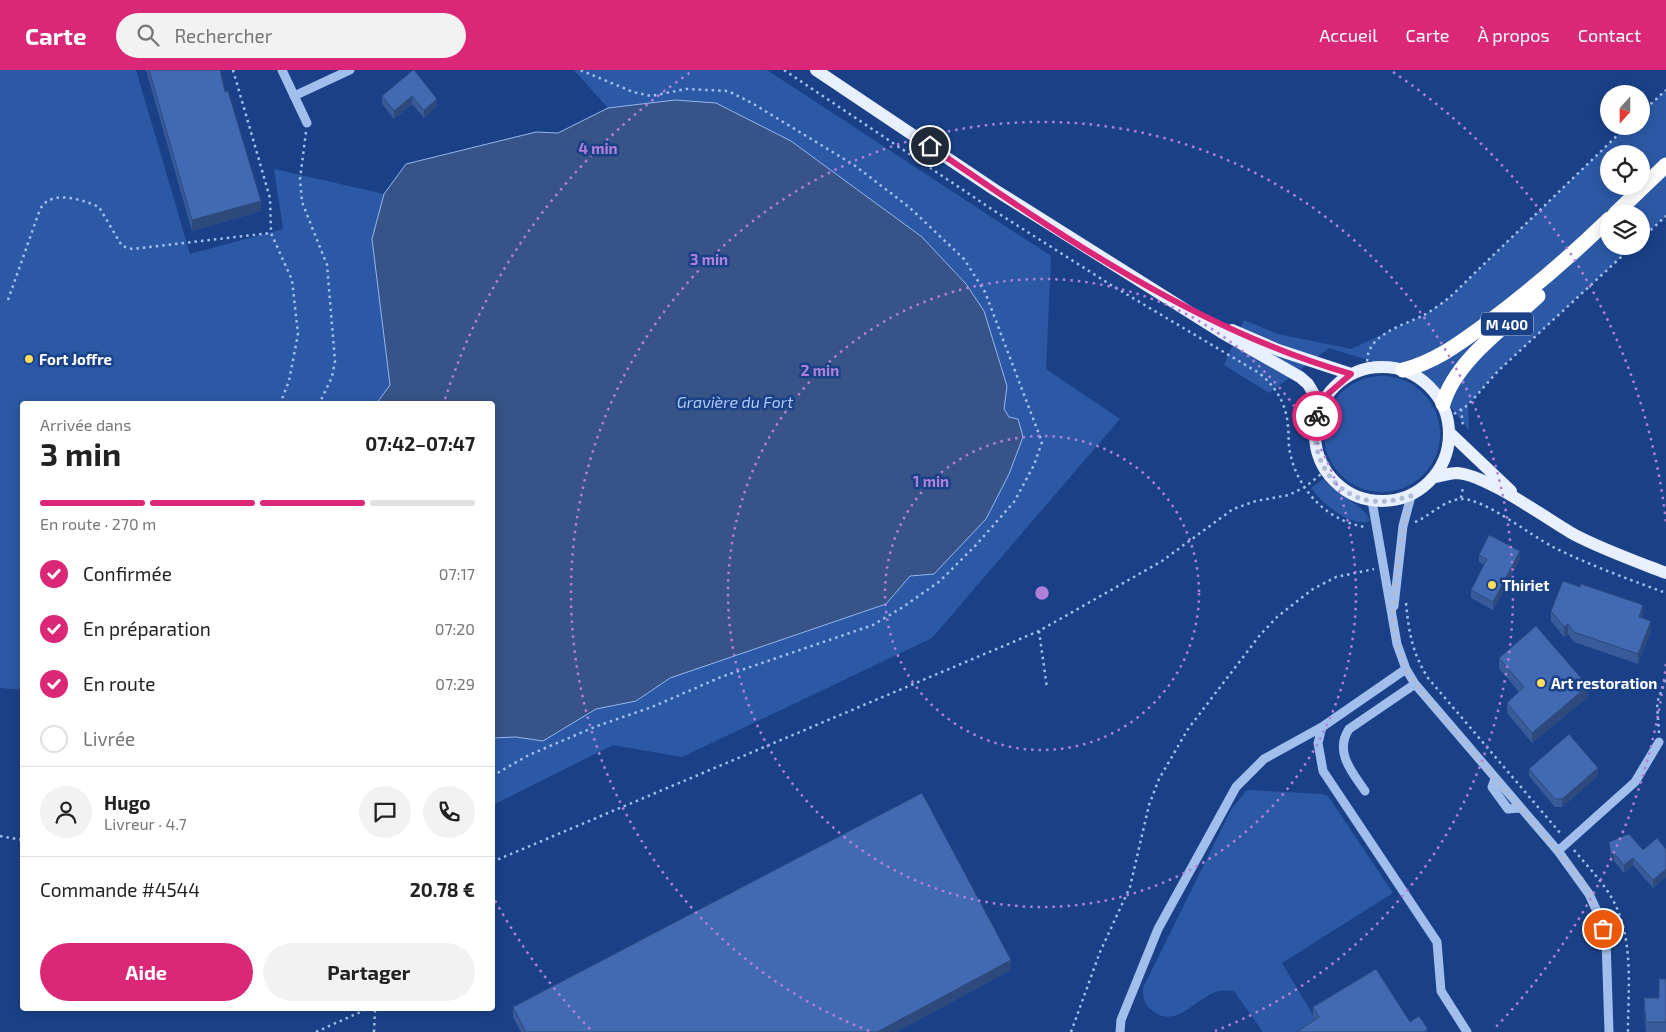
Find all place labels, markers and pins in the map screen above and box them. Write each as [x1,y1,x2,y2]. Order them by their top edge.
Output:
pin [909,125,951,167]
place label: Fort Joffre [39,350,112,368]
marker: Fort Joffre [23,353,35,365]
place label: Thiriet [1502,576,1549,594]
marker: Thiriet [1486,579,1498,591]
centre of rings [1033,584,1051,602]
place label: Art restoration [1551,674,1657,692]
marker: Art restoration [1535,677,1547,689]
pin [1582,908,1624,950]

